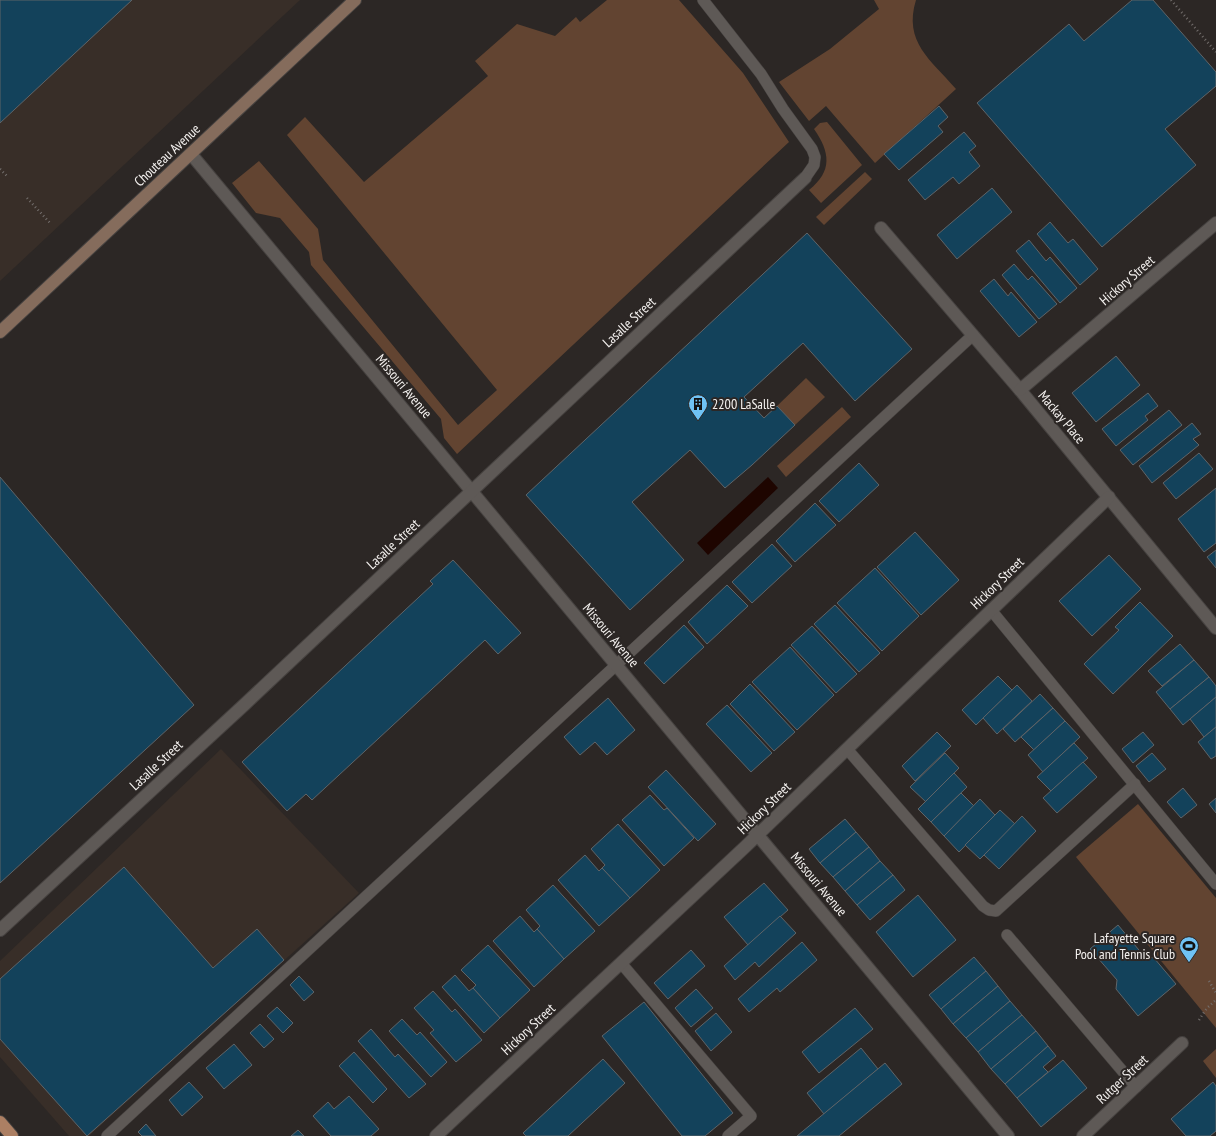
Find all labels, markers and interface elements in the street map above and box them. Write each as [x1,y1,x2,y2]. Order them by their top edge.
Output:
street label: Chouteau Avenue [130,120,204,190]
street label: Hickory Street [1096,251,1158,309]
street label: Lasalle Street [599,293,659,351]
street label: Missouri Avenue [372,350,436,422]
street label: Mackay Place [1035,387,1090,447]
building icon: 2200 LaSalle [687,393,709,421]
place label: 2200 LaSalle [712,395,775,413]
street label: Lasalle Street [363,515,423,573]
street label: Hickory Street [966,553,1028,613]
street label: Missouri Avenue [579,599,643,671]
street label: Lasalle Street [126,736,186,794]
street label: Hickory Street [733,778,795,838]
street label: Missouri Avenue [787,848,851,920]
place label: Lafayette Square Pool and Tennis Club [1075,929,1175,963]
sports icon: Lafayette Square Pool and Tennis Club [1178,935,1200,963]
street label: Hickory Street [497,999,559,1059]
street label: Rutger Street [1092,1050,1152,1107]

